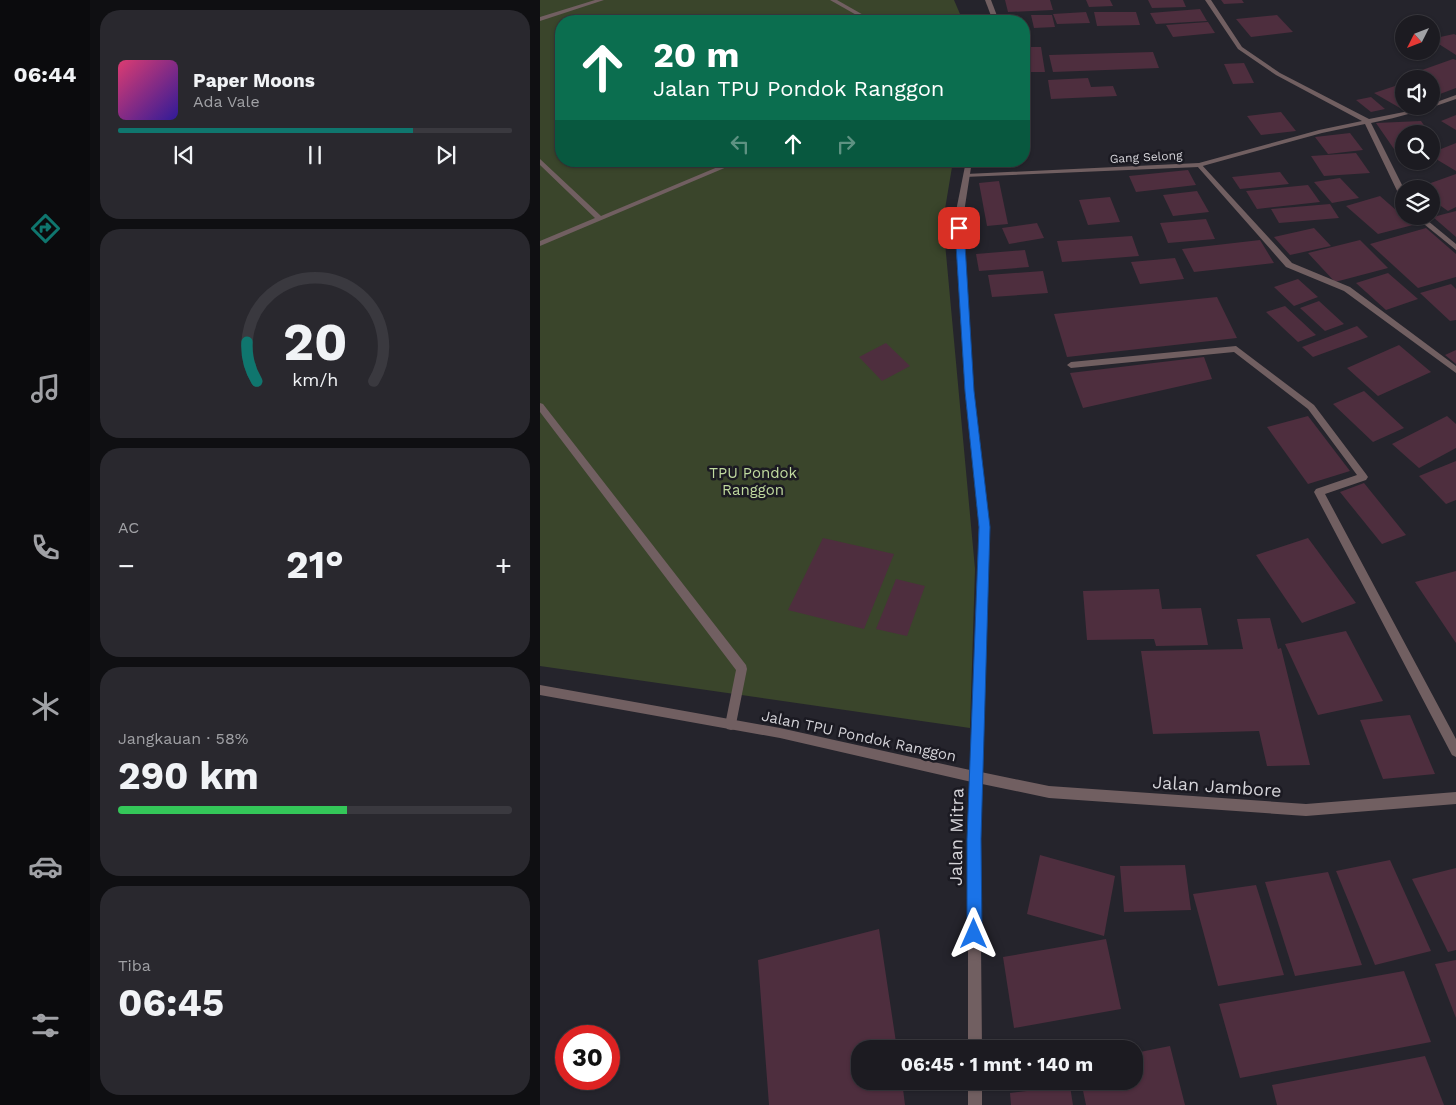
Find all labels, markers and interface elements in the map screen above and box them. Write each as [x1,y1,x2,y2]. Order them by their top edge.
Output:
north arrow [1395,15,1440,60]
map controls [1395,15,1440,225]
text: 20 m [653,34,739,76]
icon: ahead [570,35,635,100]
text: 06:44 [14,62,76,87]
text: Paper Moons [193,69,315,92]
button: sound [1395,70,1440,115]
text: Jalan TPU Pondok Ranggon [653,76,944,101]
text: Ada Vale [193,92,260,111]
button: search [1395,125,1440,170]
icon: left [726,130,754,158]
icon: ahead [779,130,807,158]
icon: right [832,130,860,158]
icon: previous [170,141,198,169]
icon: pause [301,141,329,169]
icon: next [432,141,460,169]
street label: Gang Selong [1109,148,1183,166]
button: layers [1395,180,1440,225]
pin [938,207,980,249]
icon: directions [28,211,63,246]
icon: arrive [945,214,973,242]
text: 20 [283,312,347,373]
text: km/h [292,369,338,390]
icon: music [28,371,63,406]
park label: TPU Pondok Ranggon [709,464,798,499]
text: AC [118,518,139,537]
icon: phone [28,530,63,565]
text: 21° [286,543,344,587]
text: − [118,549,135,582]
text: + [495,549,512,582]
icon: climate [28,689,63,724]
street label: Jalan TPU Pondok Ranggon [760,707,958,765]
text: Jangkauan · 58% [118,729,248,748]
text: 290 km [118,754,259,798]
street label: Jalan Jambore [1152,771,1282,801]
street label: Jalan Mitra [945,788,967,886]
icon: car [28,849,63,884]
position arrow [947,907,999,959]
text: Tiba [118,956,151,975]
text: 06:45 [118,981,224,1025]
icon: filters [28,1008,63,1043]
speed limit sign: 30 [555,1025,620,1090]
text: 06:45 · 1 mnt · 140 m [901,1053,1093,1076]

